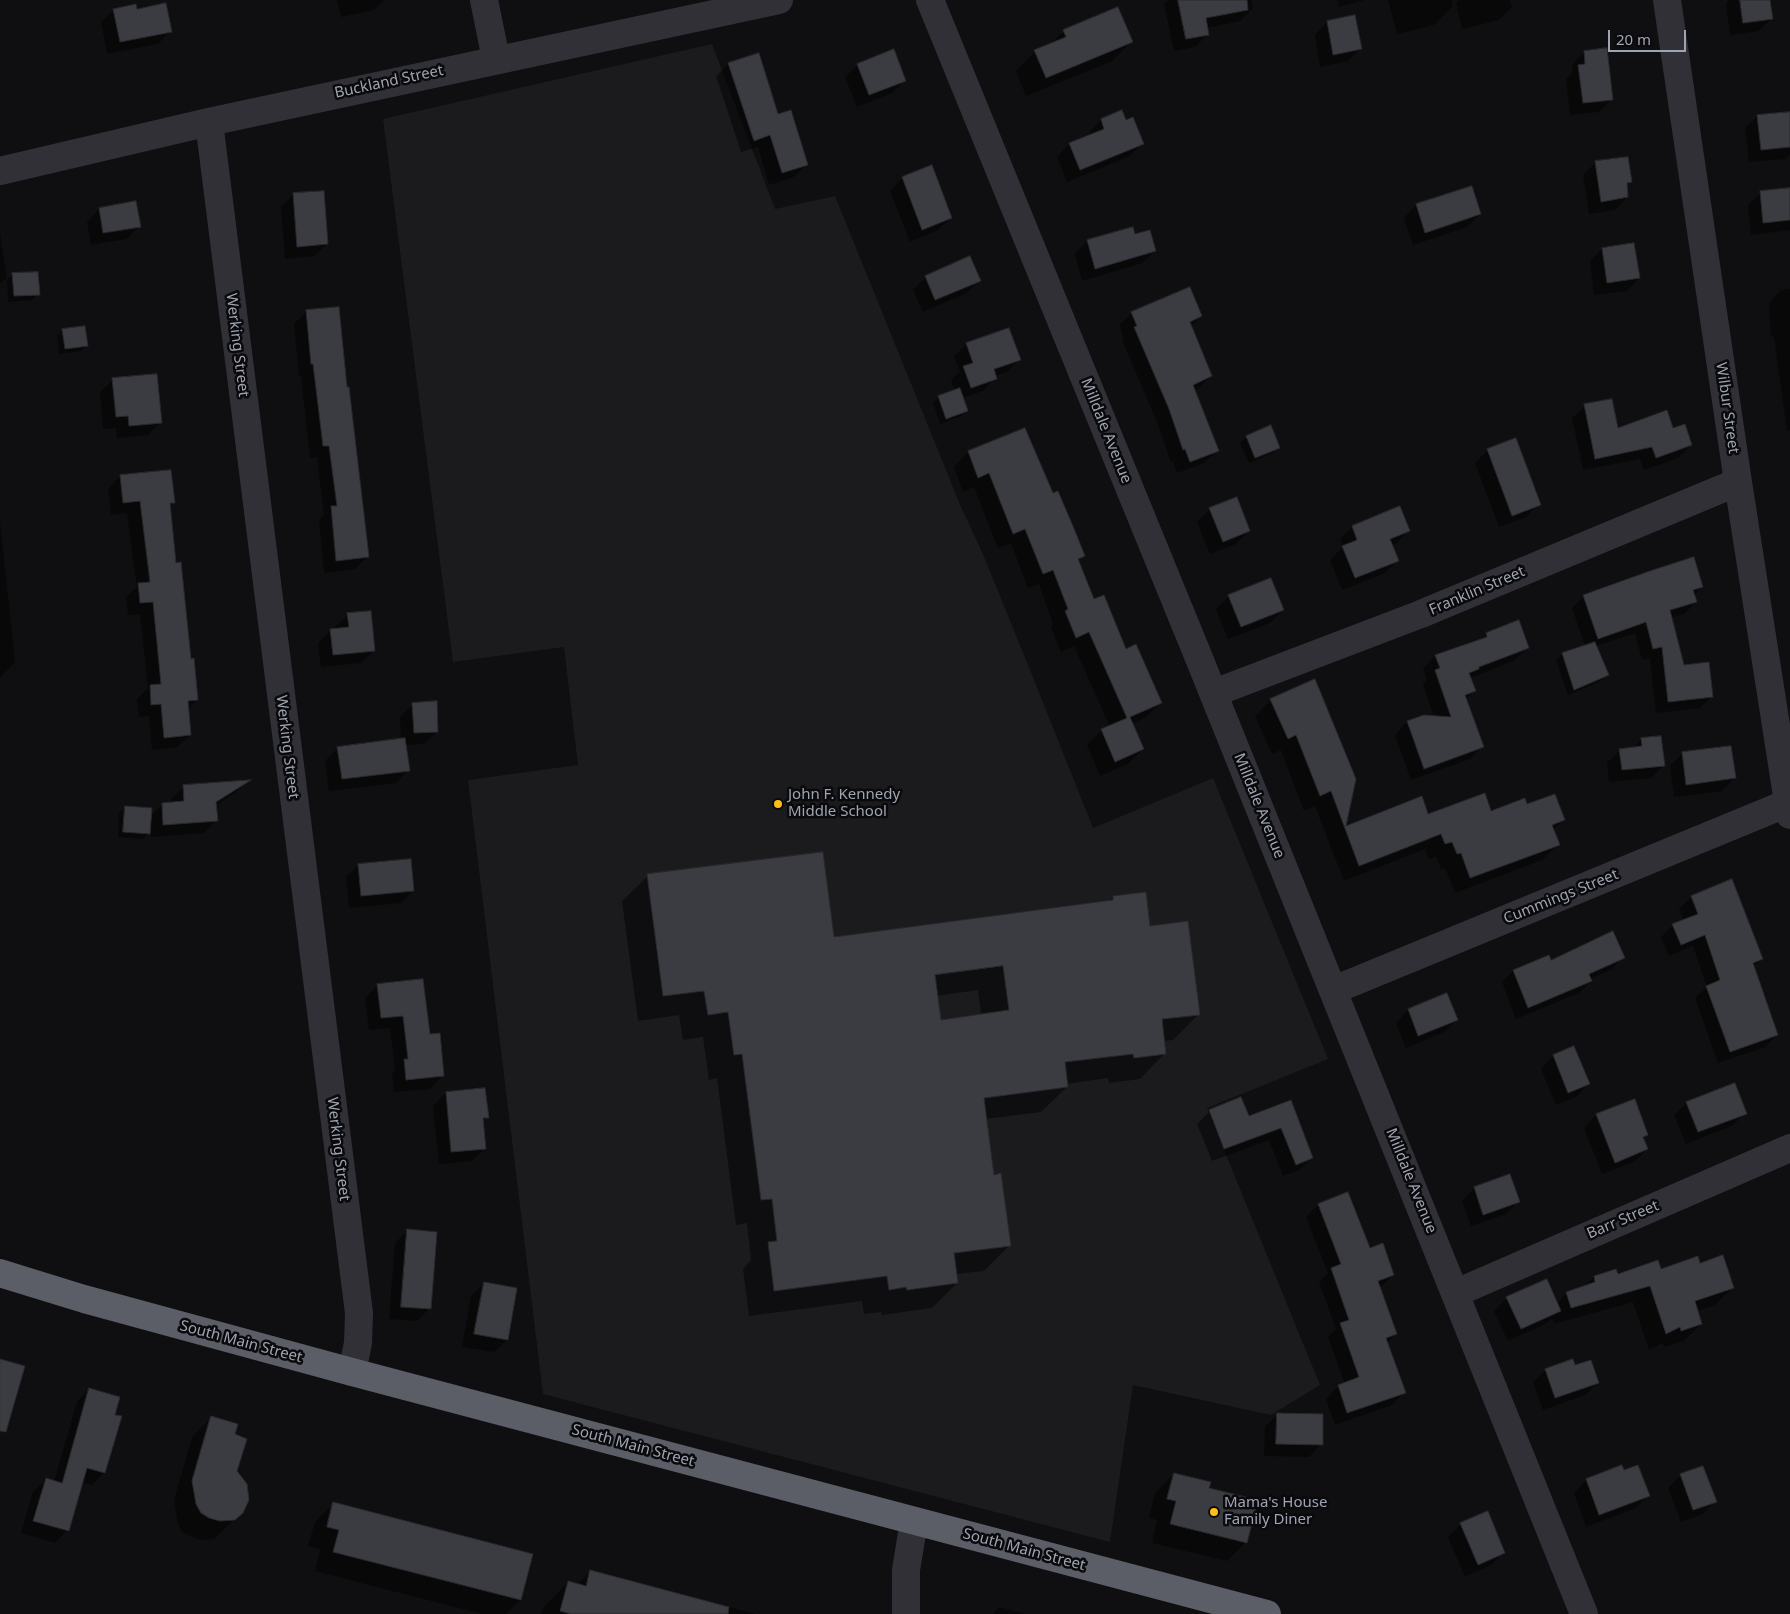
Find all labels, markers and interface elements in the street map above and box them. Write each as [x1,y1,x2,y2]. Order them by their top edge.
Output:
scale bar [1610,20,1688,52]
text: 20 m [1616,29,1651,49]
street label: Buckland Street [333,62,445,102]
street label: Werking Street [222,292,252,398]
street label: Wilbur Street [1712,361,1742,455]
street label: Milldale Avenue [1077,376,1135,486]
street label: Franklin Street [1426,563,1528,619]
street label: Werking Street [272,694,302,800]
street label: Milldale Avenue [1230,751,1288,861]
place label: John F. Kennedy Middle School [788,786,900,821]
marker: John F. Kennedy Middle School [772,798,784,810]
street label: Cummings Street [1501,866,1621,928]
street label: Werking Street [323,1096,353,1202]
street label: Milldale Avenue [1382,1126,1440,1236]
street label: Barr Street [1584,1197,1662,1243]
street label: South Main Street [178,1317,304,1367]
street label: South Main Street [570,1421,696,1471]
place label: Mama's House Family Diner [1224,1494,1327,1529]
marker: Mama's House Family Diner [1208,1506,1220,1518]
street label: South Main Street [961,1525,1087,1575]

